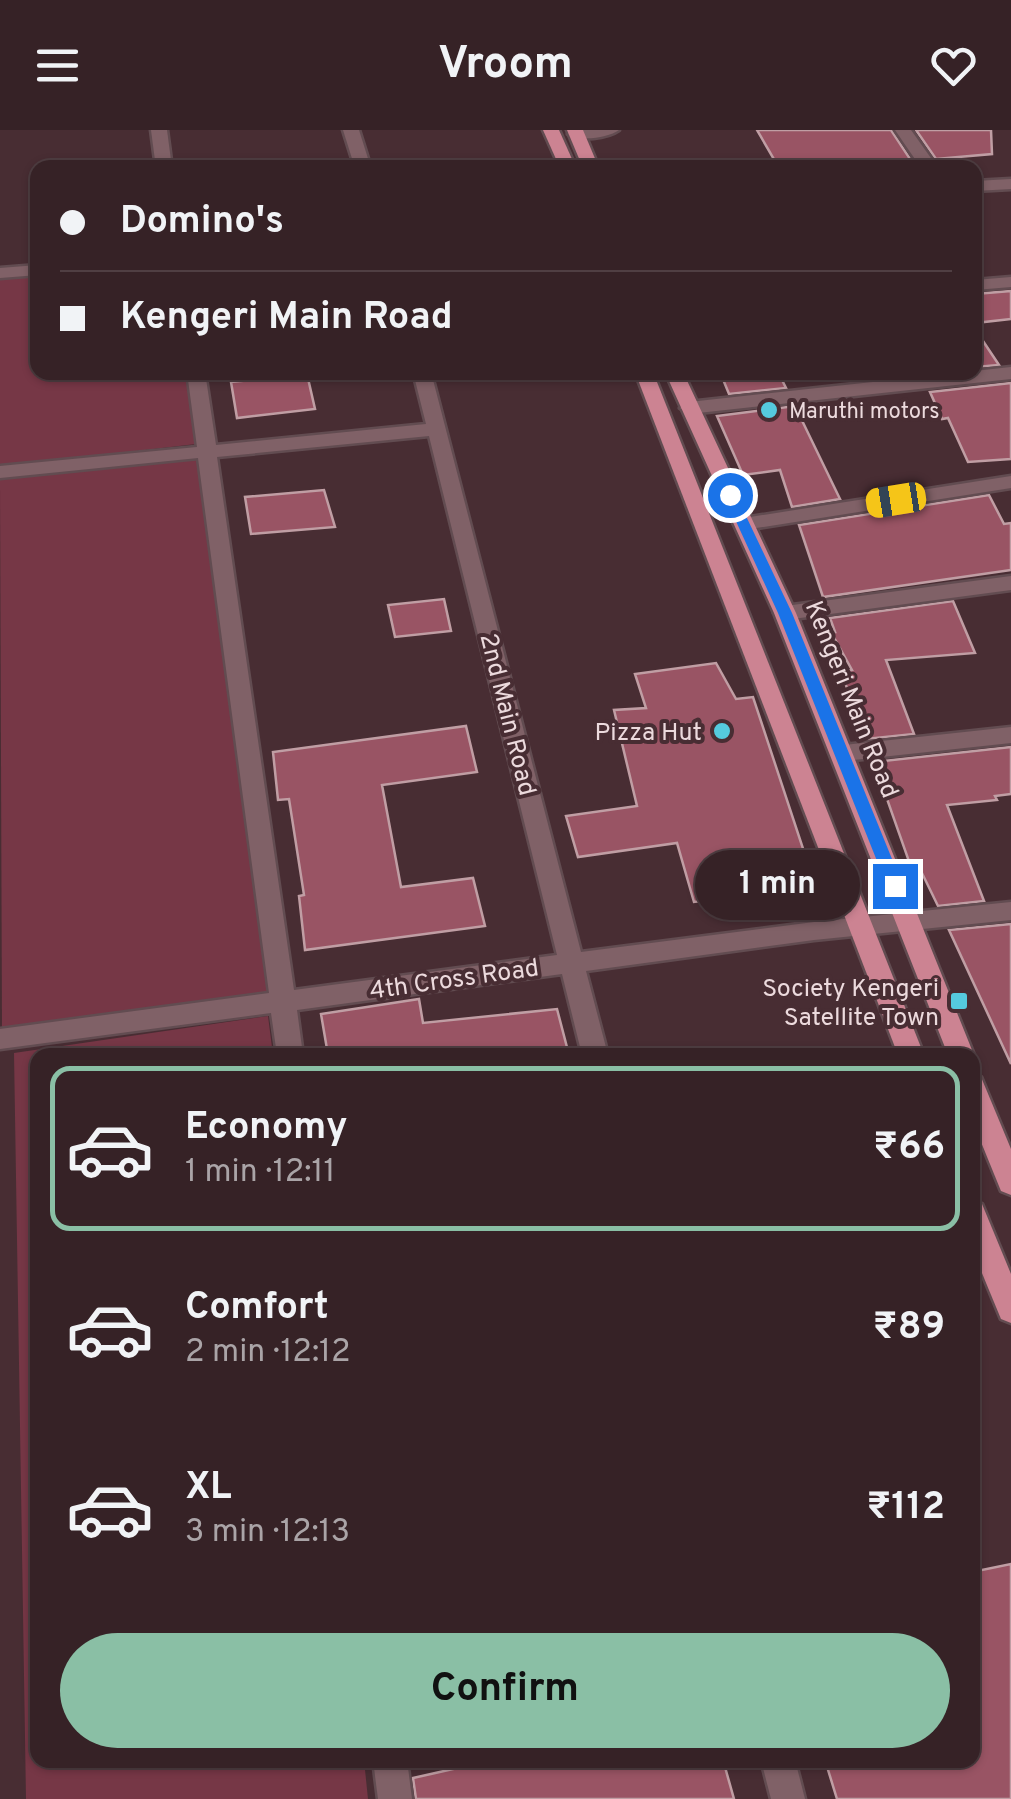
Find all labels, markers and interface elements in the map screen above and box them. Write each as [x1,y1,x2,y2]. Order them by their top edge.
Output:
text: Vroom [438,37,573,94]
icon: menu [30,38,85,93]
icon: heart [926,38,981,93]
text: Domino's [120,198,284,247]
text: Kengeri Main Road [120,294,453,343]
marker: Maruthi motors [758,399,780,421]
place label: Maruthi motors [789,399,940,426]
route start [708,473,753,518]
car [864,480,928,520]
street label: Kengeri Main Road [796,597,904,804]
street label: 2nd Main Road [470,630,542,799]
place label: Pizza Hut [595,718,702,750]
marker: Pizza Hut [711,720,733,742]
callout: 1 min [695,851,860,921]
route end [873,864,918,909]
text: 1 min [739,865,816,905]
street label: 4th Cross Road [368,953,541,1009]
place label: Society Kengeri Satellite Town [762,974,939,1035]
marker: Society Kengeri Satellite Town [948,990,970,1012]
icon: car [65,1104,155,1194]
text: Economy [185,1104,347,1153]
text: ₹66 [873,1124,945,1173]
text: 1 min · 12:11 [185,1153,335,1193]
icon: car [65,1284,155,1374]
text: Comfort [185,1284,329,1333]
text: ₹89 [873,1304,945,1353]
text: 2 min · 12:12 [185,1333,351,1373]
icon: car [65,1464,155,1554]
text: XL [185,1464,232,1513]
text: ₹112 [866,1484,945,1533]
text: 3 min · 12:13 [185,1513,350,1553]
button: Confirm [60,1633,950,1748]

